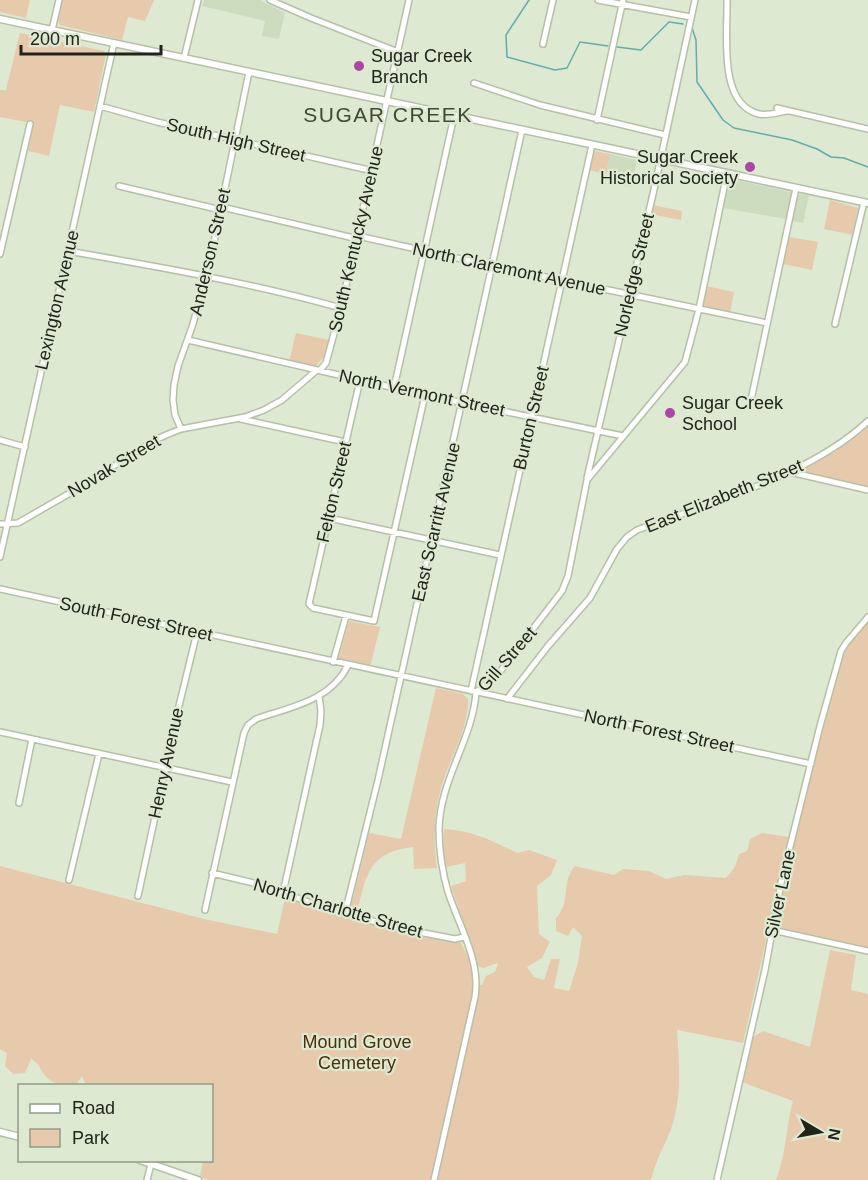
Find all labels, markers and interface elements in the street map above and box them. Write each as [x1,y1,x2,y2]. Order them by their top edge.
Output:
scale bar [21,18,160,56]
text: 200 m [30,29,80,49]
place label: Sugar Creek Branch [371,46,473,87]
marker: Sugar Creek Branch [352,59,366,73]
district label: SUGAR CREEK [303,103,473,126]
street label: South High Street [165,114,307,166]
street label: South Kentucky Avenue [325,144,387,334]
place label: Sugar Creek Historical Society [600,147,739,188]
marker: Sugar Creek Historical Society [743,160,757,174]
street label: Anderson Street [186,186,234,318]
street label: Norledge Street [610,211,658,339]
street label: Lexington Avenue [31,228,83,372]
street label: North Claremont Avenue [411,239,607,299]
street label: Burton Street [509,364,553,472]
street label: North Vermont Street [337,366,507,420]
place label: Sugar Creek School [682,393,784,434]
marker: Sugar Creek School [663,406,677,420]
street label: Novak Street [64,431,164,501]
street label: Felton Street [313,440,355,544]
street label: East Scarritt Avenue [408,440,464,604]
street label: East Elizabeth Street [642,455,806,537]
street label: South Forest Street [58,593,214,645]
street label: Gill Street [474,623,540,695]
street label: North Forest Street [582,705,736,757]
street label: Henry Avenue [144,706,188,820]
street label: Silver Lane [761,848,799,940]
street label: North Charlotte Street [251,874,425,942]
park label: Mound Grove Cemetery [302,1032,412,1073]
legend [18,1084,213,1162]
text: Road [72,1098,115,1118]
north arrow [790,1102,850,1162]
text: N [825,1127,844,1142]
text: Park [72,1128,110,1148]

